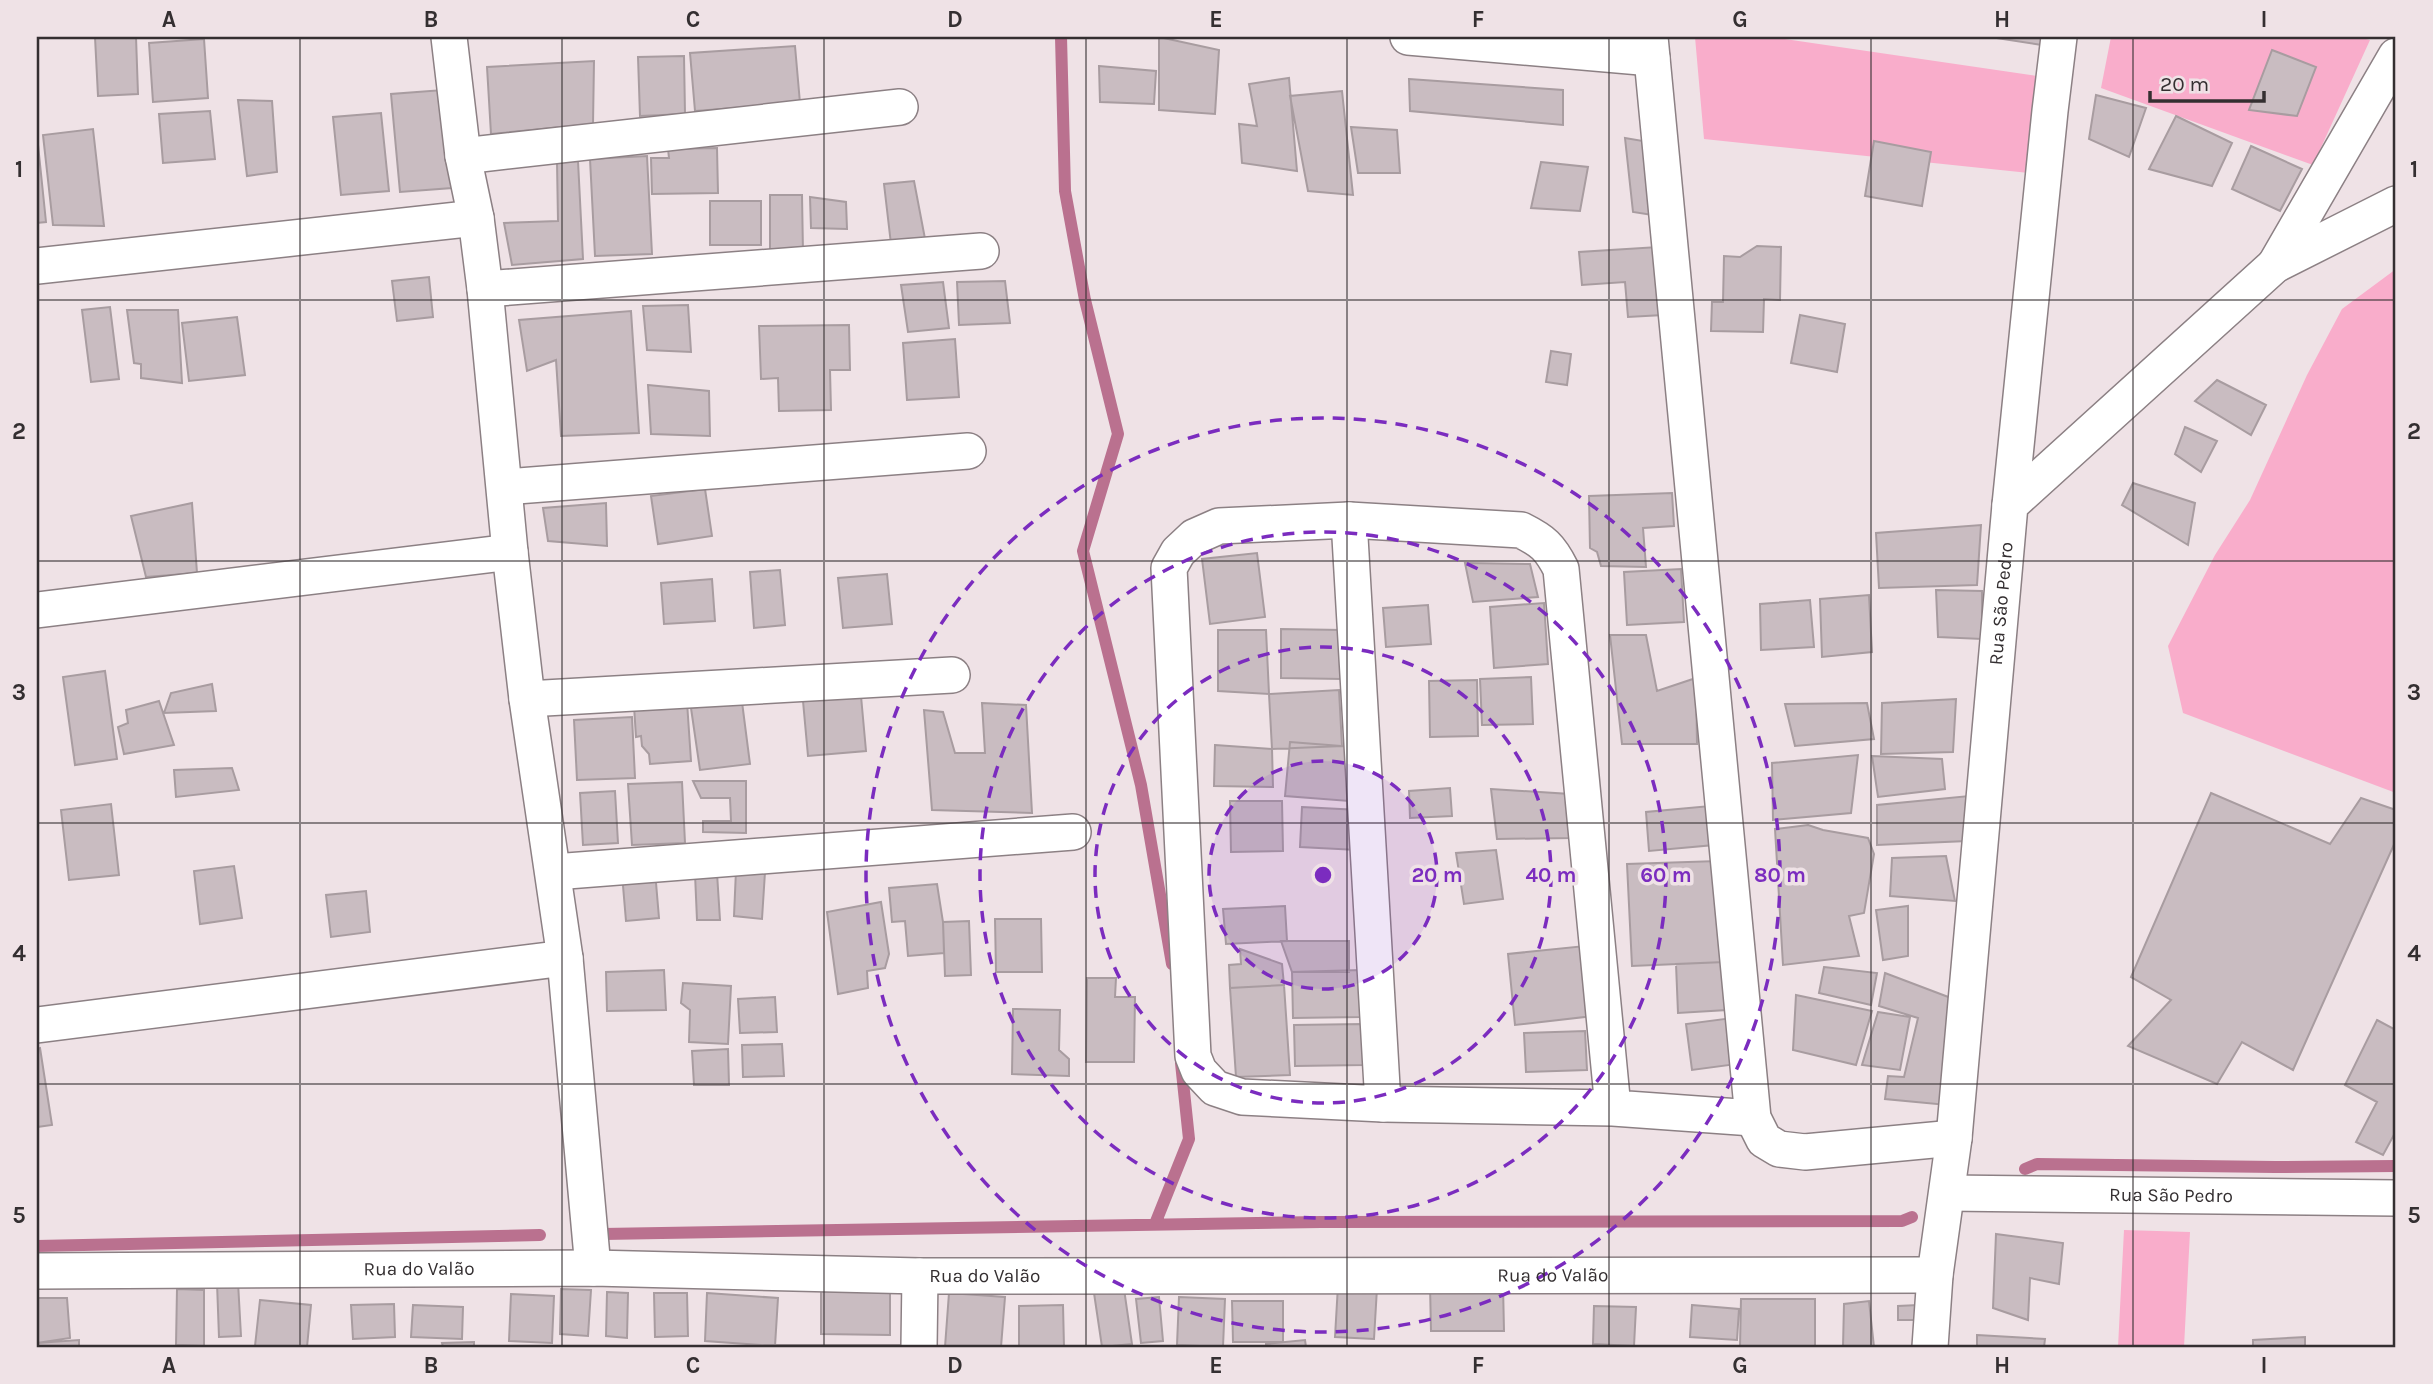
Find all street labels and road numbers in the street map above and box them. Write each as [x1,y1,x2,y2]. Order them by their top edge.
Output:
street label: Rua São Pedro [1985,541,2018,666]
street label: Rua São Pedro [2109,1184,2233,1207]
street label: Rua do Valão [363,1258,475,1280]
street label: Rua do Valão [1497,1264,1608,1286]
street label: Rua do Valão [929,1265,1040,1287]

